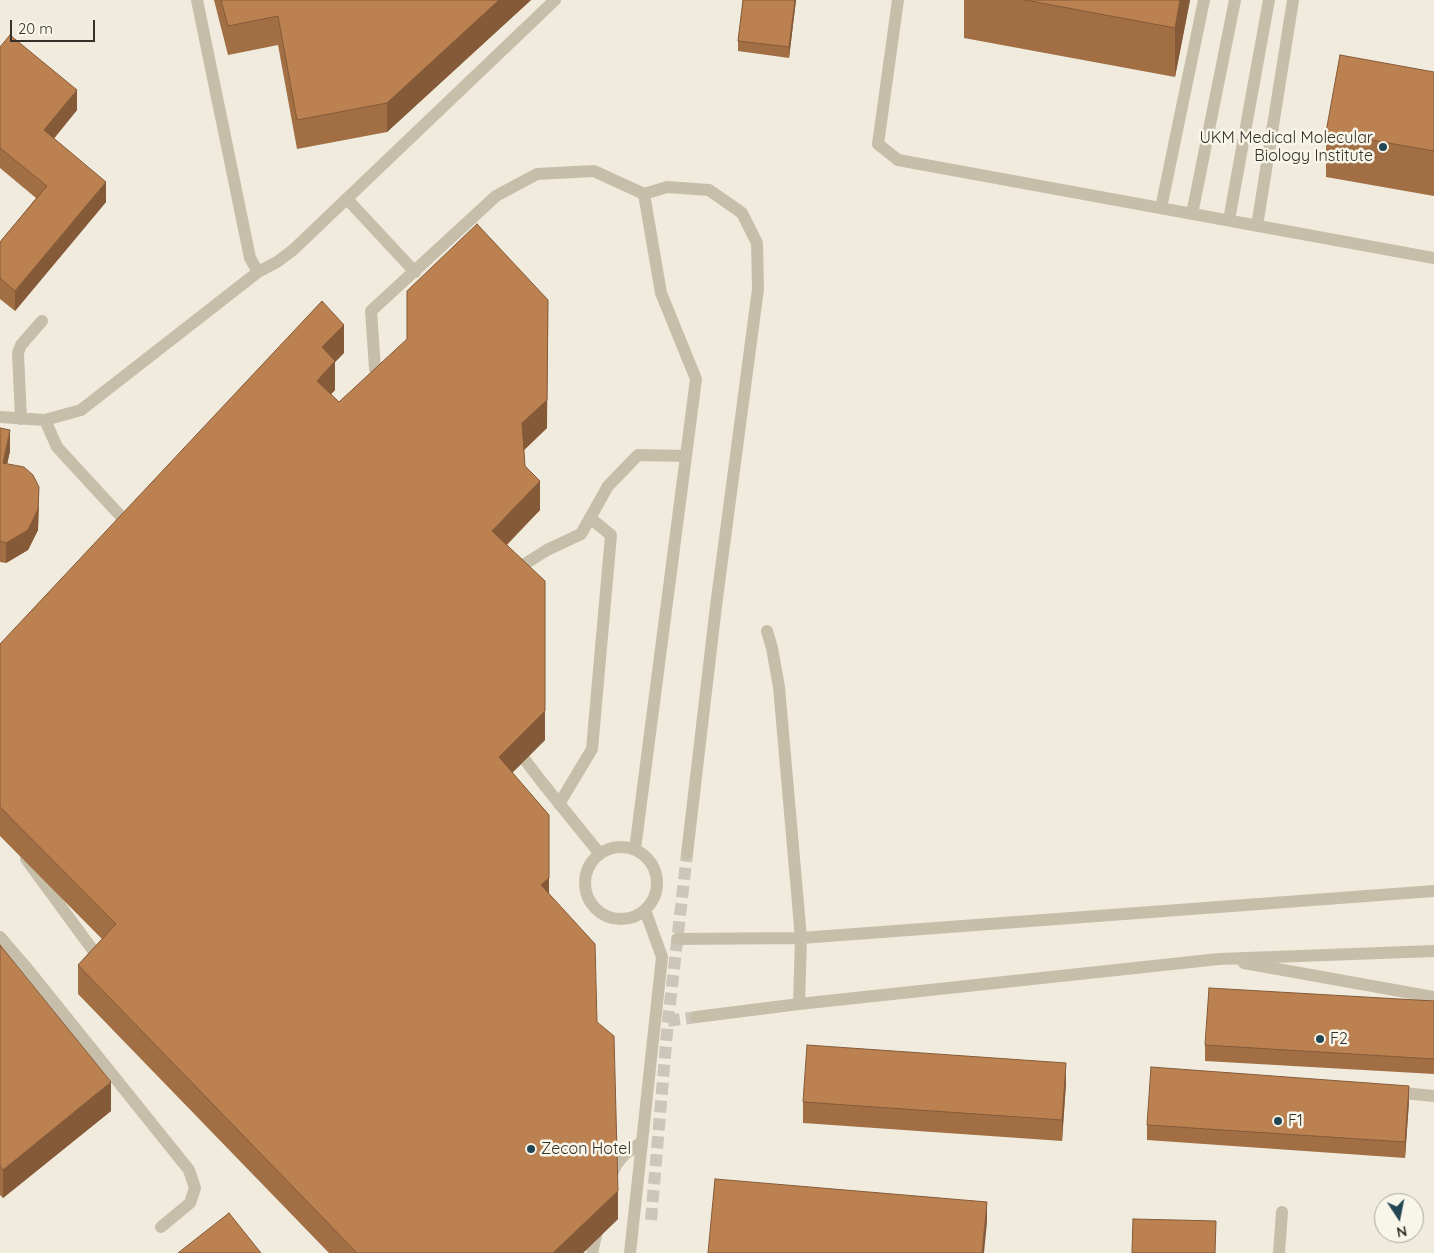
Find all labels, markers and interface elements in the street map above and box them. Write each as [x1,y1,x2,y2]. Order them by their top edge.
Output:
scale bar [12,10,98,42]
text: 20 m [18,19,53,38]
place label: UKM Medical Molecular Biology Institute [1199,128,1373,166]
marker: UKM Medical Molecular Biology Institute [1377,141,1389,153]
place label: F2 [1330,1029,1348,1049]
marker: F2 [1314,1033,1326,1045]
place label: F1 [1288,1111,1303,1131]
marker: F1 [1272,1115,1284,1127]
place label: Zecon Hotel [541,1139,631,1159]
marker: Zecon Hotel [525,1143,537,1155]
north arrow [1374,1193,1424,1243]
text: N [1395,1222,1408,1242]

